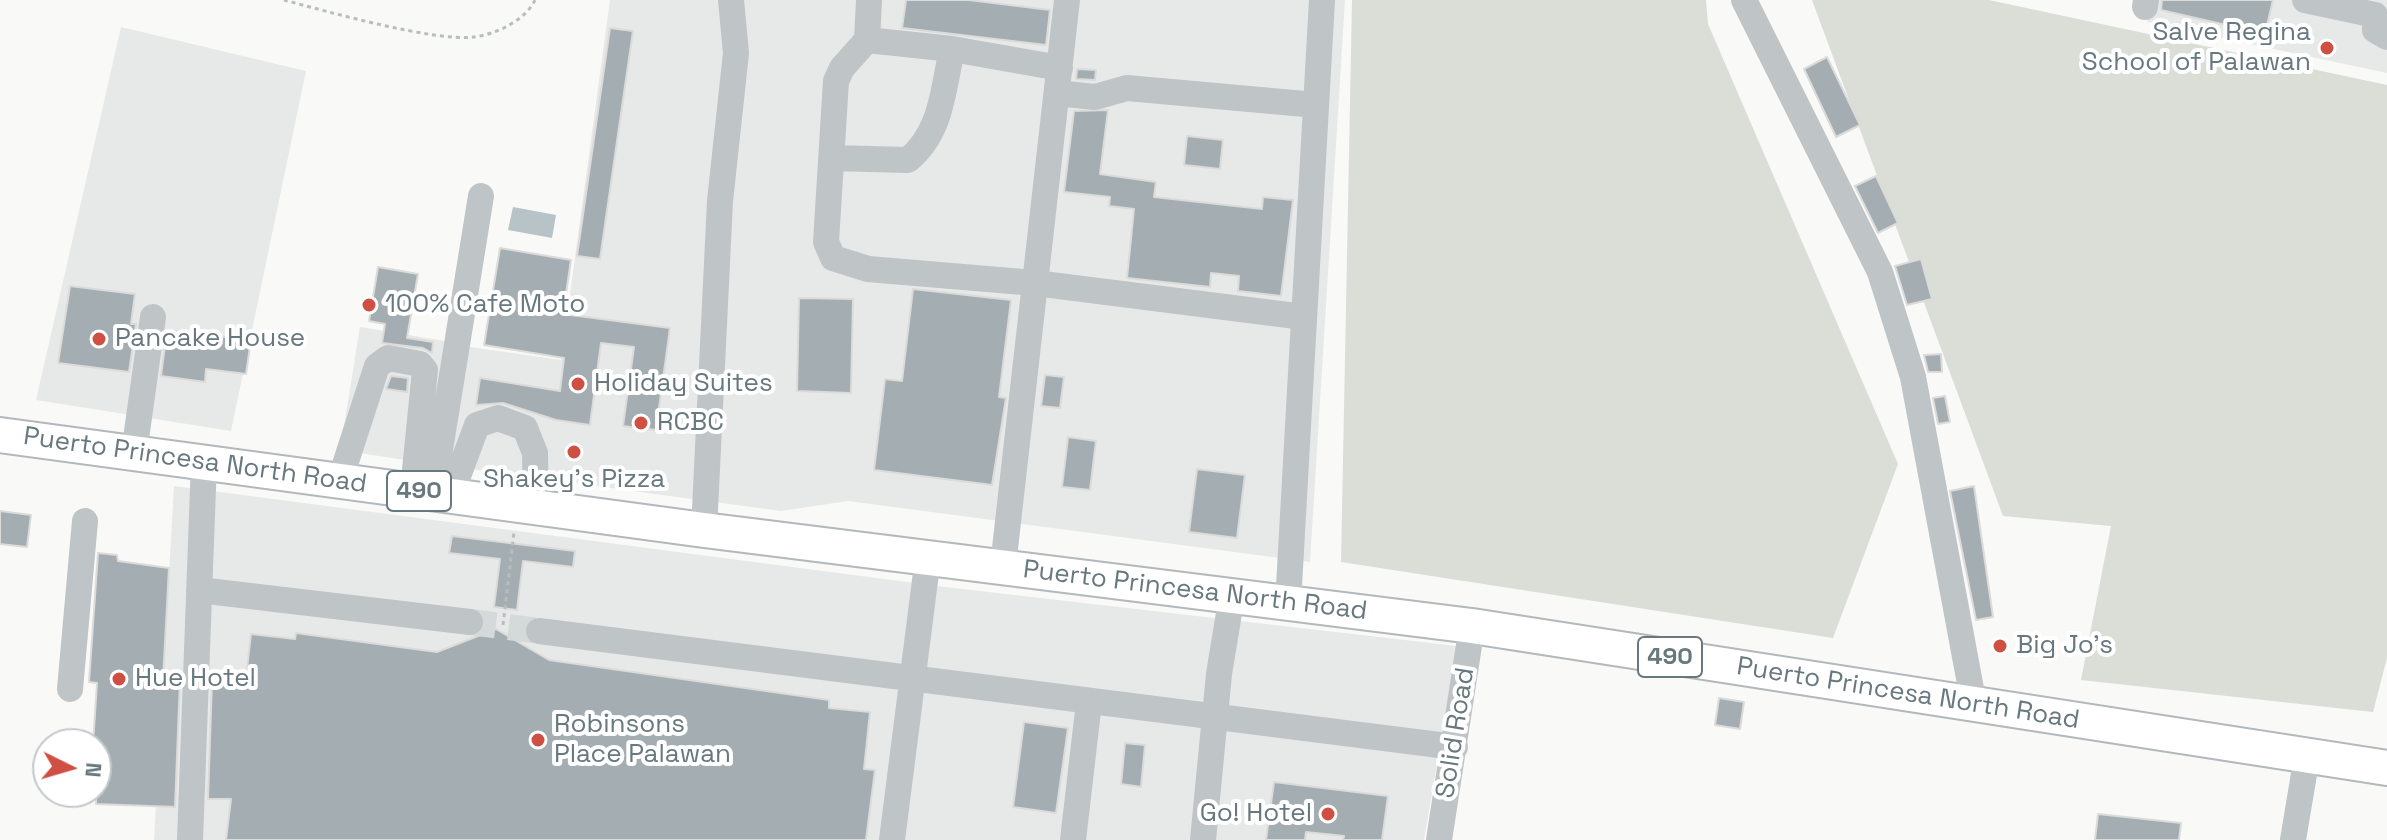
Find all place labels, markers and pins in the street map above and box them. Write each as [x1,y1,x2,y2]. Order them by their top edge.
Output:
place label: Salve Regina School of Palawan [2082,17,2311,78]
marker: Salve Regina School of Palawan [2318,39,2336,57]
place label: 100% Cafe Moto [385,289,585,321]
marker: 100% Cafe Moto [360,296,378,314]
place label: Pancake House [115,323,305,355]
marker: Pancake House [90,330,108,348]
place label: Holiday Suites [594,368,773,400]
marker: Holiday Suites [569,375,587,393]
place label: RCBC [657,407,724,439]
marker: RCBC [632,414,650,432]
marker: Shakey's Pizza [565,443,583,461]
place label: Shakey's Pizza [483,464,665,496]
place label: Big Jo's [2016,630,2113,662]
marker: Big Jo's [1991,637,2009,655]
place label: Hue Hotel [135,663,256,695]
marker: Hue Hotel [110,670,128,688]
place label: Robinsons Place Palawan [554,709,731,770]
marker: Robinsons Place Palawan [529,731,547,749]
place label: Go! Hotel [1200,798,1312,830]
marker: Go! Hotel [1319,805,1337,823]

